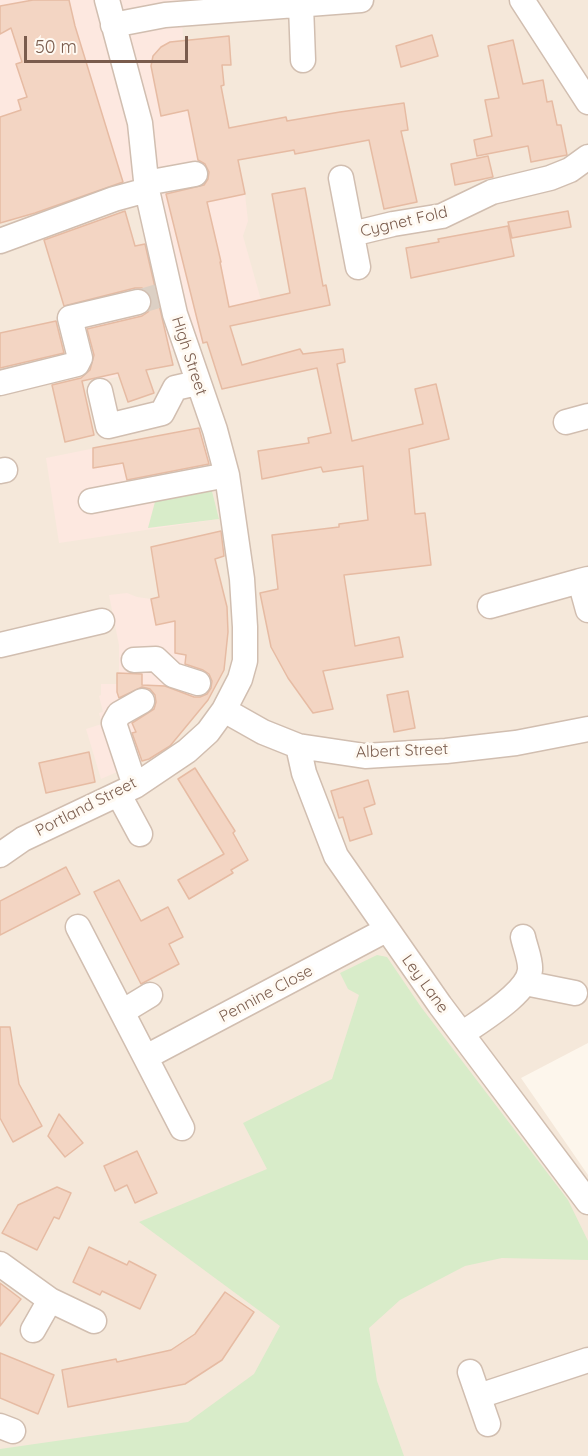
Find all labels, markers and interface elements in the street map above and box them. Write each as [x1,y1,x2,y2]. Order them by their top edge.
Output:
scale bar [27,24,190,62]
text: 50 m [35,35,77,58]
street label: Cygnet Fold [358,203,450,241]
street label: High Street [167,314,211,398]
street label: Albert Street [355,740,449,762]
street label: Portland Street [32,773,140,841]
street label: Ley Lane [397,951,453,1017]
street label: Pennine Close [216,961,316,1027]

